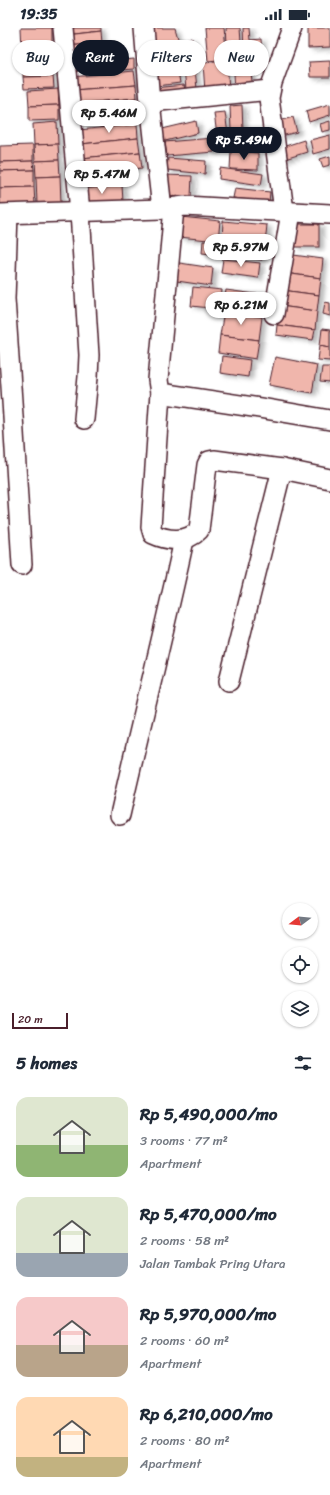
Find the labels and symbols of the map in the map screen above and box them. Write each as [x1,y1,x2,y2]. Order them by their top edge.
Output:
pin: Rp 5.46M [68,100,150,134]
pin: Rp 5.49M [203,127,285,161]
pin: Rp 5.47M [61,161,143,195]
pin: Rp 5.97M [200,234,282,268]
pin: Rp 6.21M [200,292,282,326]
north arrow [282,903,318,939]
scale bar [12,1011,68,1030]

